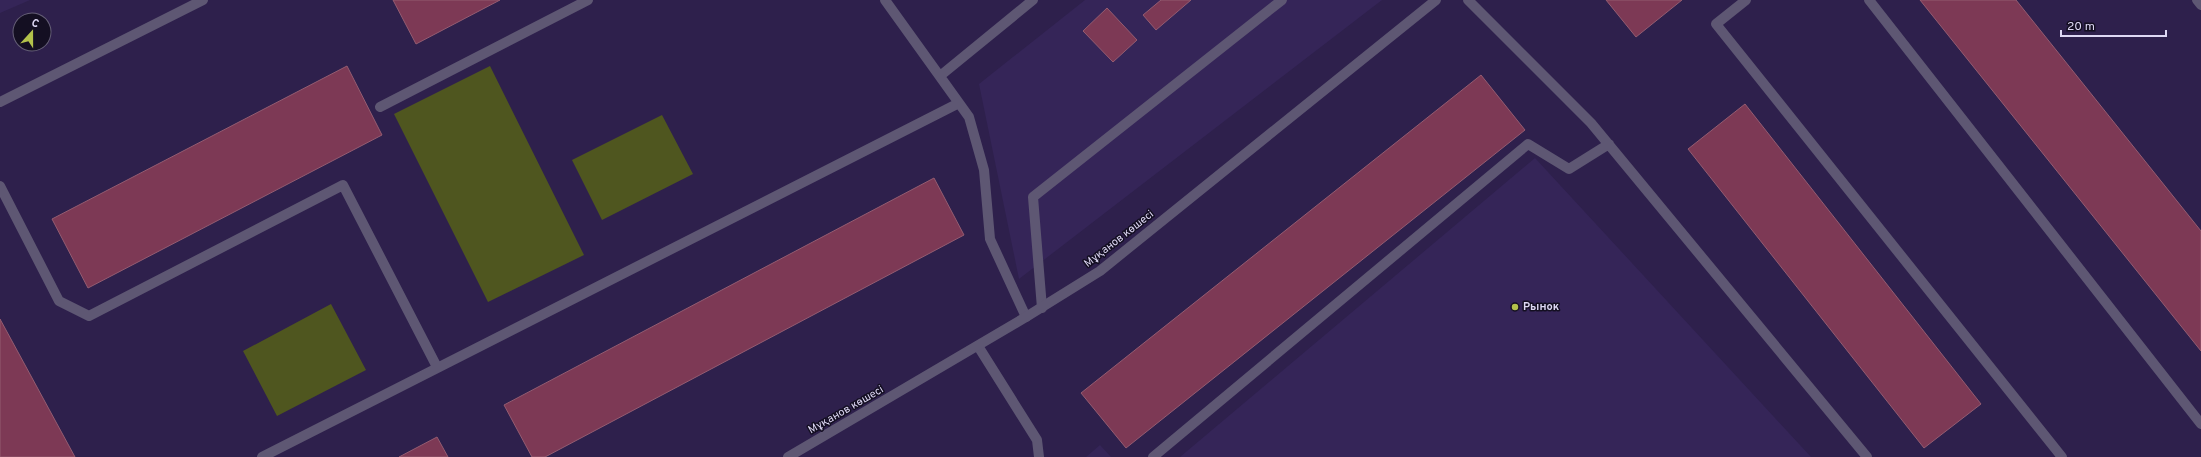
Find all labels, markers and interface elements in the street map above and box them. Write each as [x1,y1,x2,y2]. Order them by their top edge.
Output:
north arrow [12,12,52,52]
scale bar [2061,12,2166,38]
text: С [29,16,41,31]
text: 20 m [2067,19,2095,35]
street label: Мұқанов көшесі [1081,207,1157,271]
place label: Рынок [1523,300,1560,314]
marker: Рынок [1510,302,1520,312]
street label: Мұқанов көшесі [806,383,886,437]

